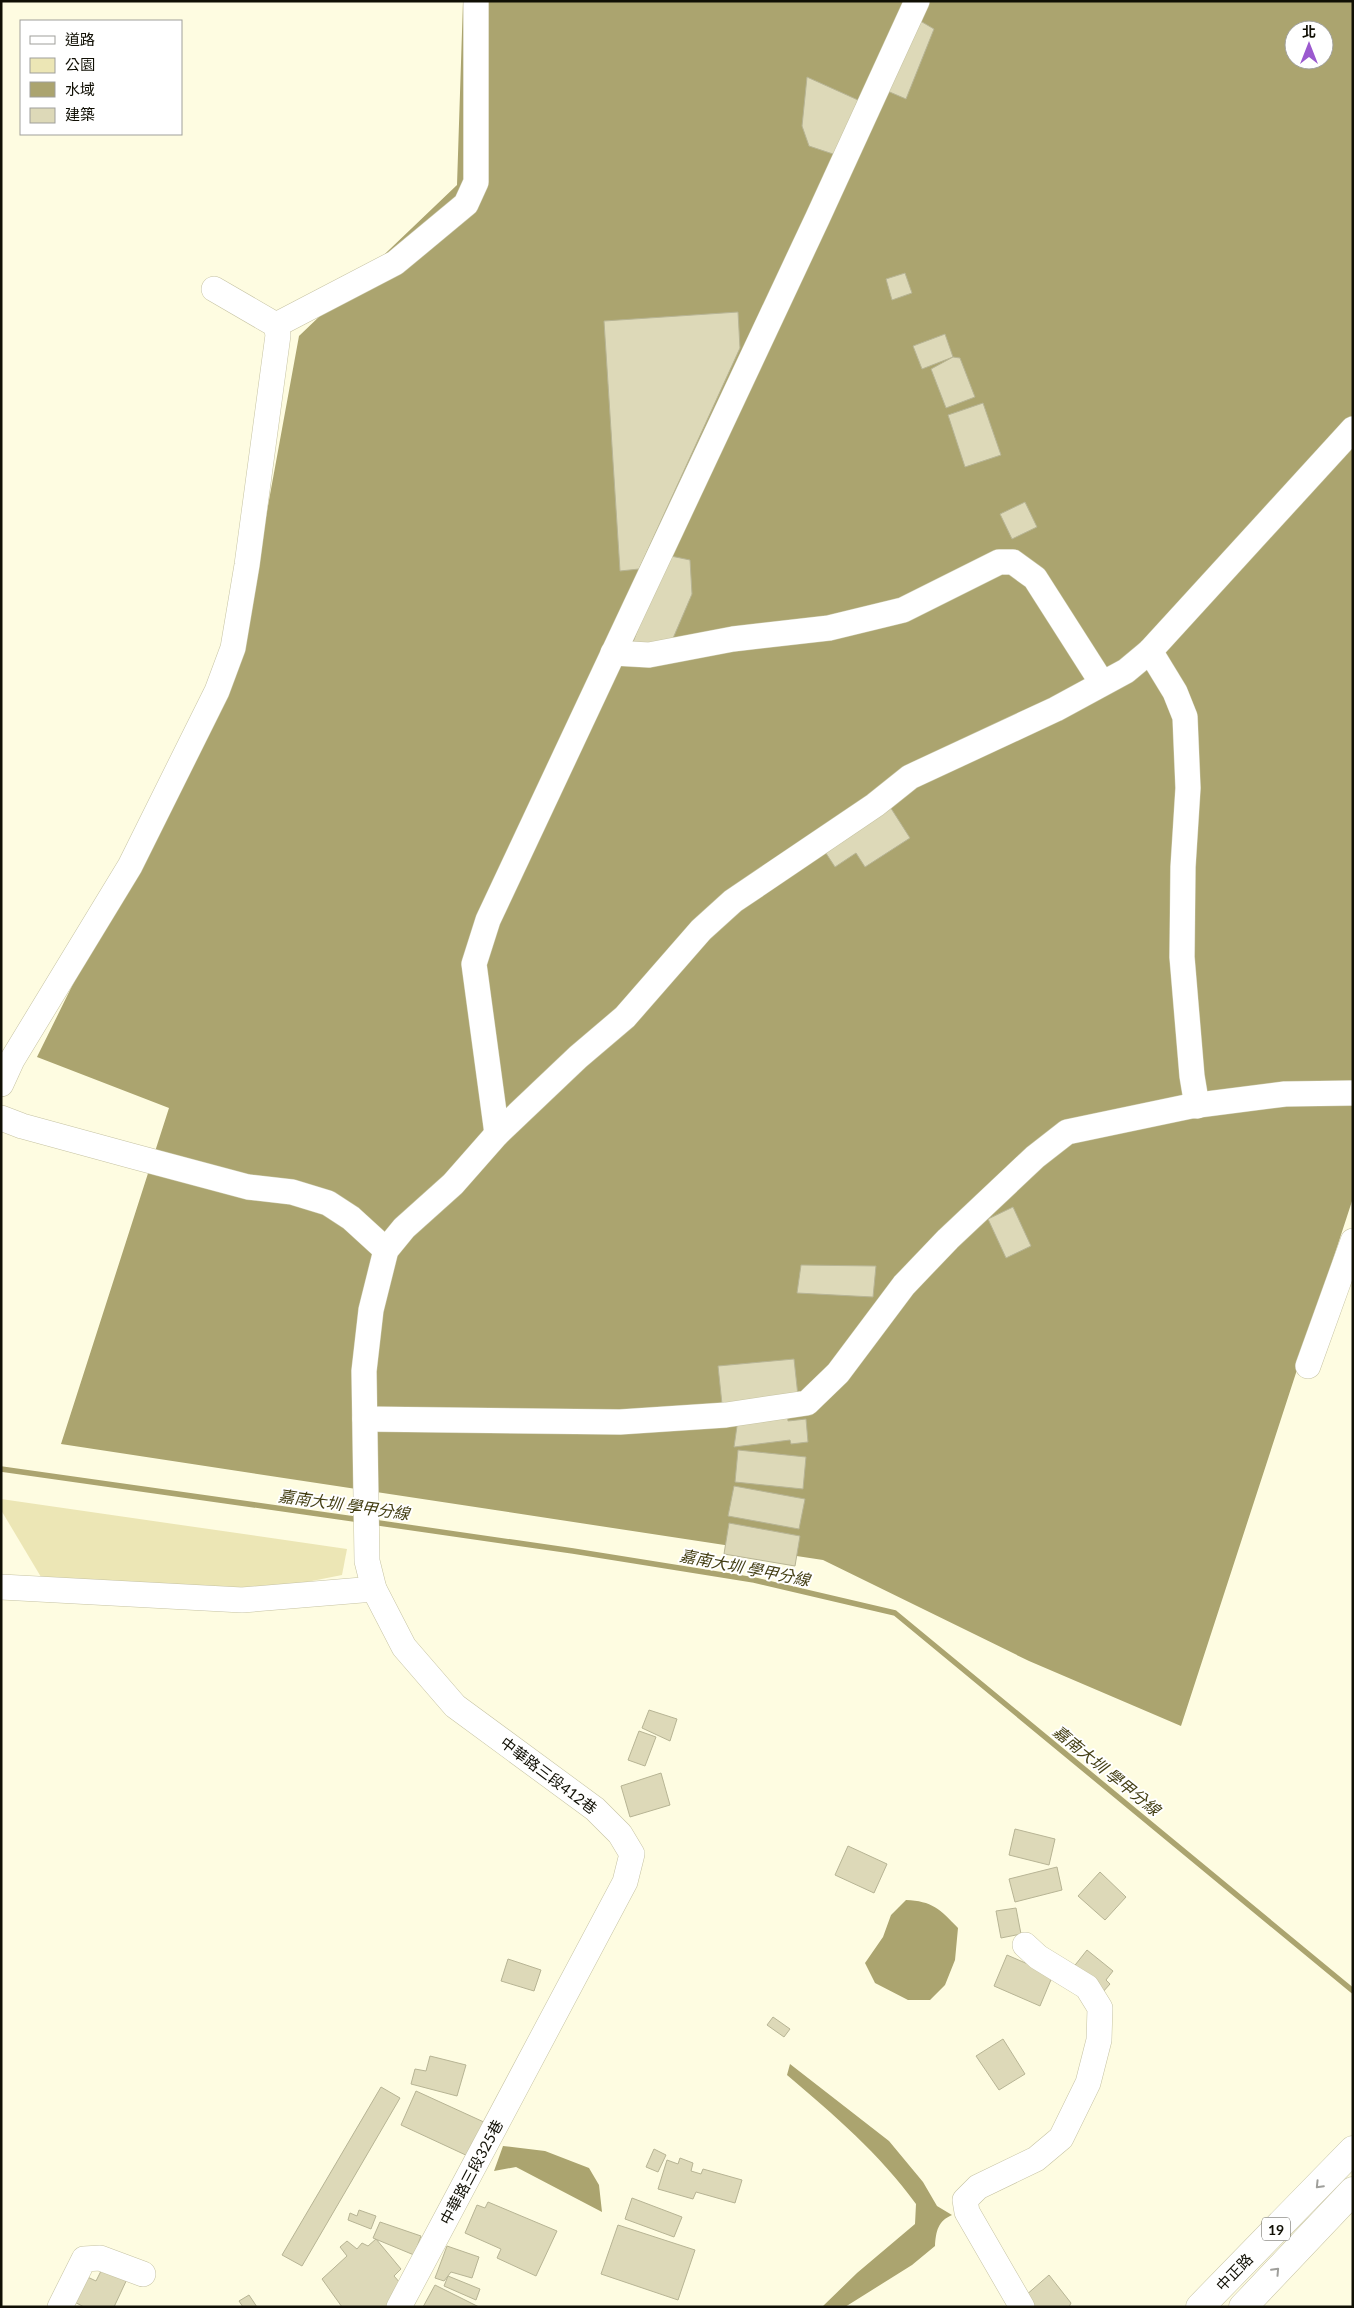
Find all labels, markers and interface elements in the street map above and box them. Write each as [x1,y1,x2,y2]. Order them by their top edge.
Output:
legend [20,20,182,135]
north arrow [1284,20,1334,70]
text: 北 [1302,23,1316,40]
text: 道路 [65,30,95,48]
text: 公園 [65,55,95,73]
text: 水域 [65,80,95,98]
text: 建築 [65,105,95,123]
water label: 嘉南大圳 學甲分線 [277,1485,413,1523]
water label: 嘉南大圳 學甲分線 [679,1545,813,1589]
water label: 嘉南大圳 學甲分線 [1050,1721,1166,1820]
street label: 中華路三段412巷 [497,1733,601,1817]
street label: 中華路三段325巷 [436,2117,506,2227]
one-way arrow [1316,2180,1325,2189]
road number: 19 [1262,2218,1290,2240]
street label: 中正路 [1212,2250,1256,2294]
one-way arrow [1270,2268,1279,2277]

